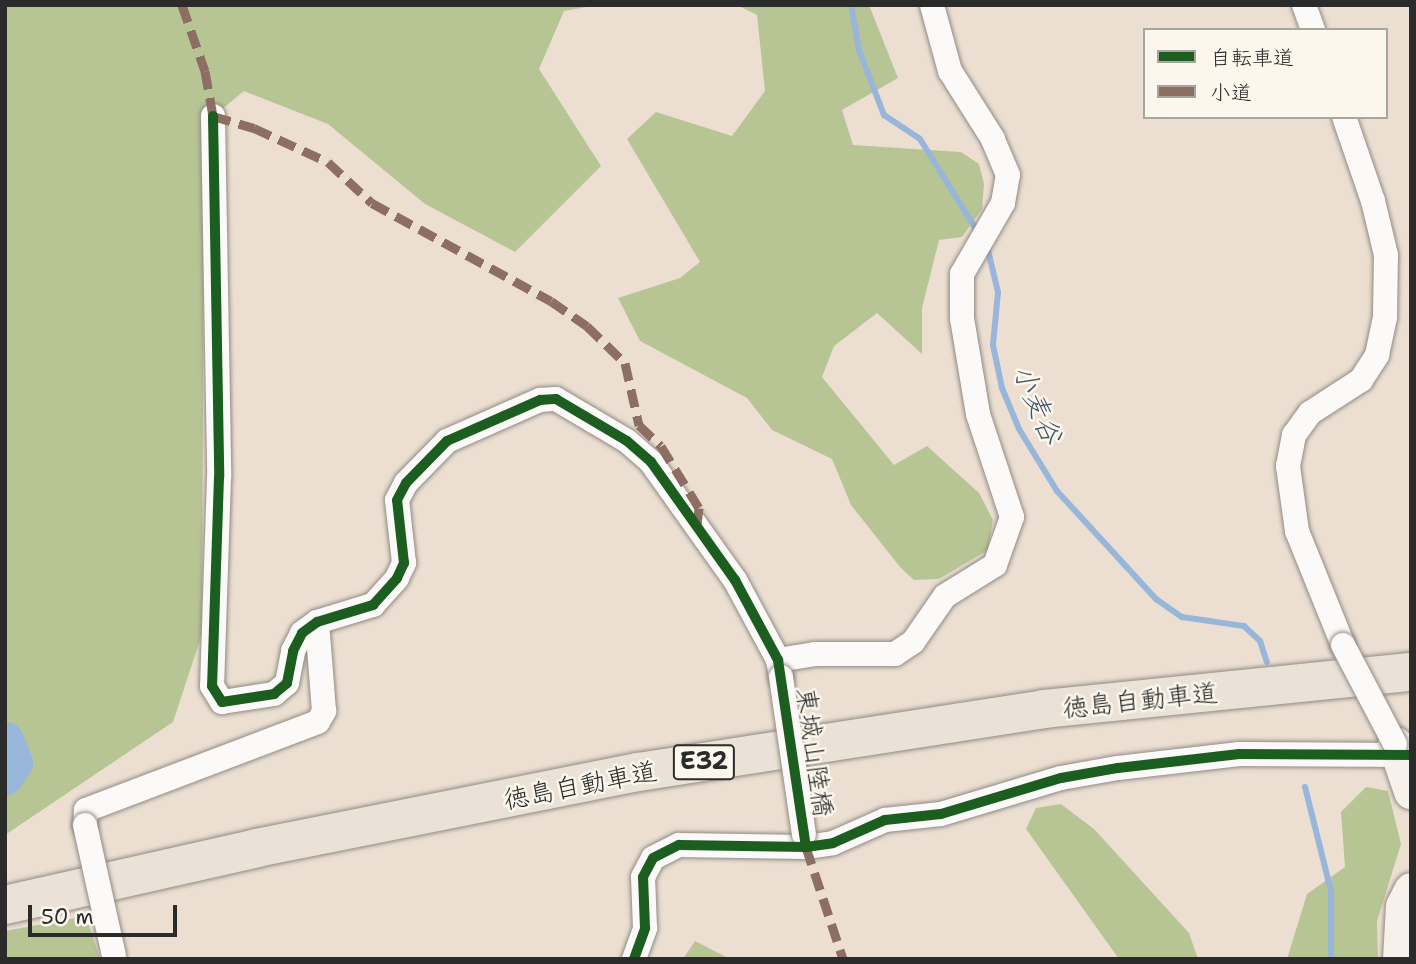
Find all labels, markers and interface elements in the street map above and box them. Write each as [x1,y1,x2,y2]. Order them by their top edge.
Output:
legend [1143,28,1388,119]
text: 自転車道 [1210,44,1294,72]
text: 小道 [1210,79,1252,107]
water label: 小麦谷 [1006,359,1070,449]
street label: 徳島自動車道 [1061,676,1219,724]
street label: 東城山陸橋 [791,685,839,819]
road number: E32 [672,742,736,782]
street label: 徳島自動車道 [500,755,660,815]
scale bar [32,890,180,934]
text: 50 m [41,903,94,931]

